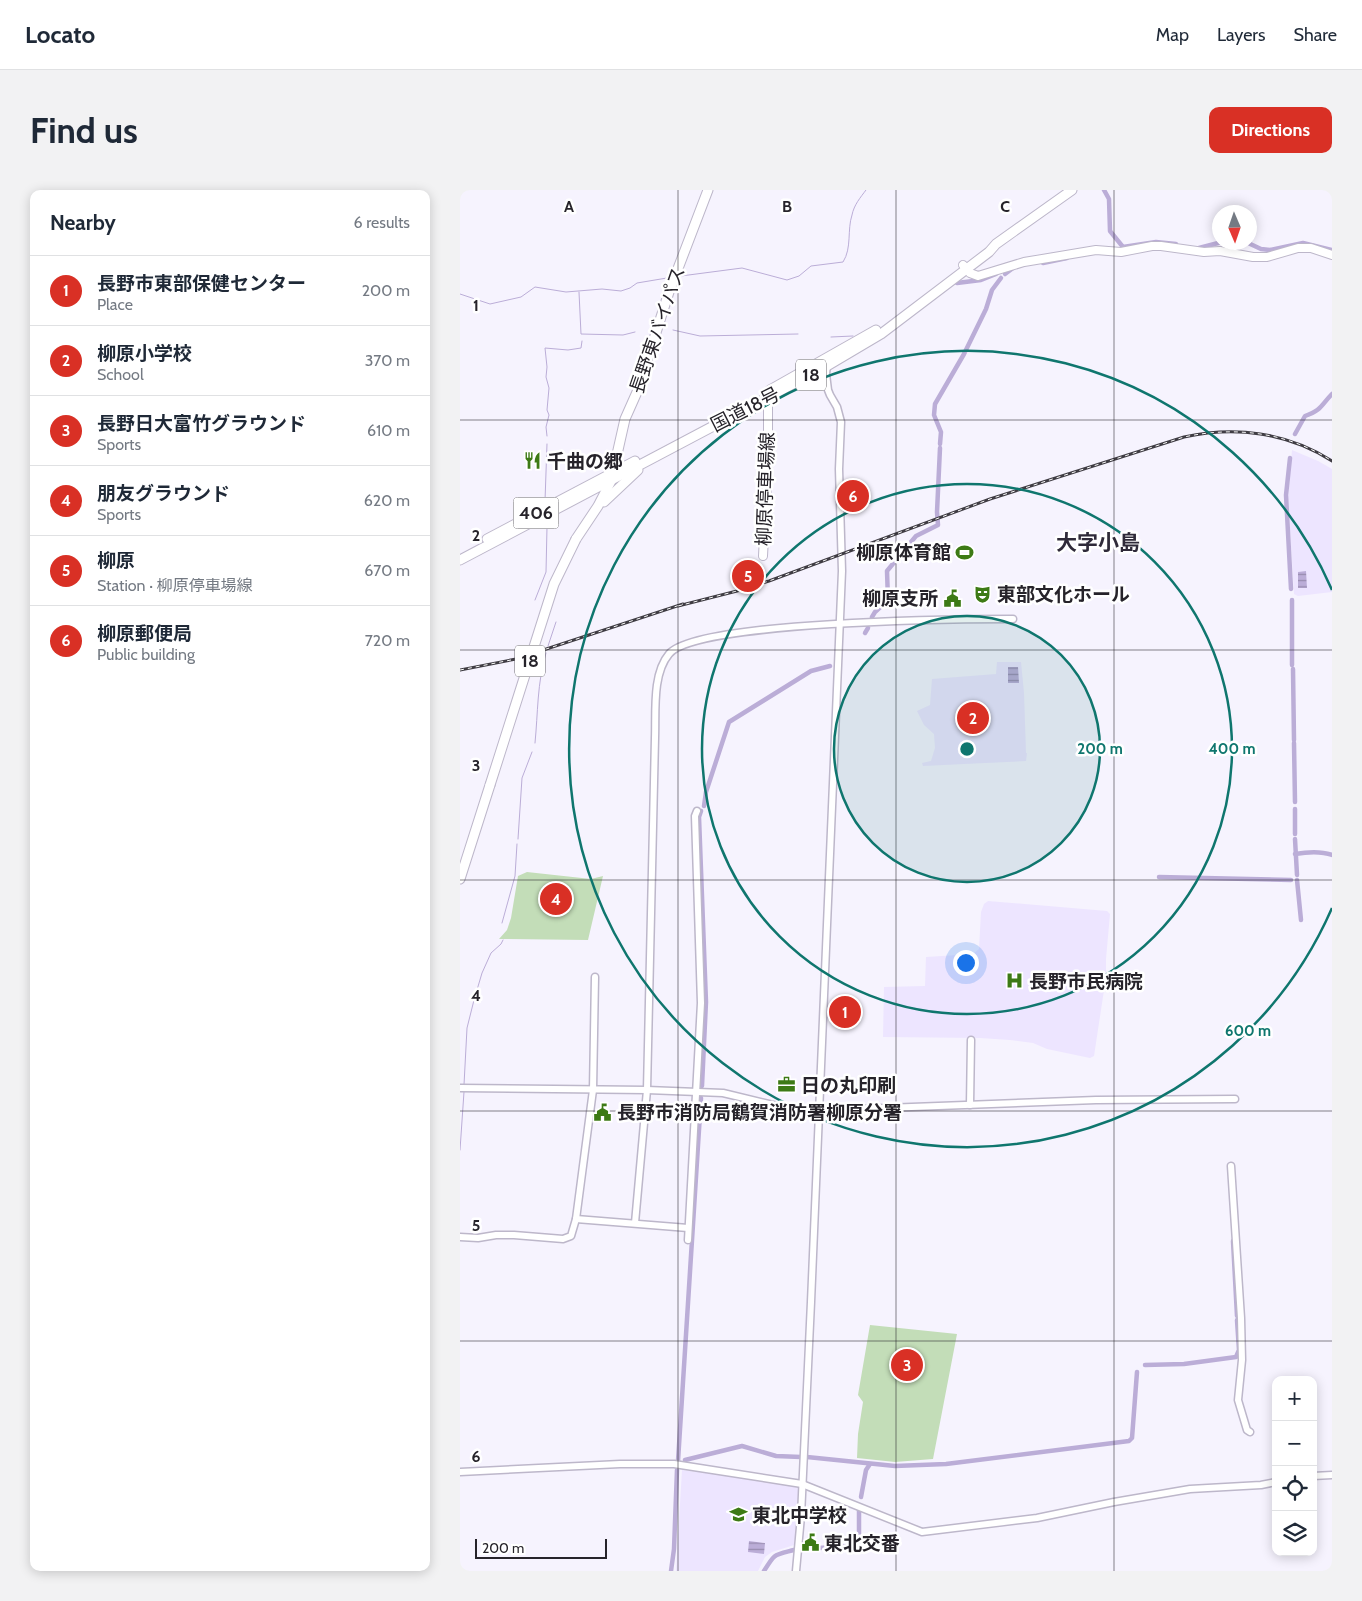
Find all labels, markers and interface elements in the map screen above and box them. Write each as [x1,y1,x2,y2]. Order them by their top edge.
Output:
text: Locato [25,20,95,49]
text: Map [1156,24,1189,46]
text: Layers [1217,24,1266,46]
text: Share [1294,24,1337,46]
button: Directions [1209,107,1332,153]
text: Find us [30,109,138,152]
text: A [564,197,574,216]
text: B [782,197,792,216]
text: C [1000,197,1010,216]
north arrow [1212,205,1257,250]
text: Nearby [50,210,116,235]
text: 6 results [354,213,410,232]
street label: 長野東バイパス [625,264,690,397]
text: 長野市東部保健センター [97,272,306,295]
text: 1 [63,281,69,300]
text: 200 m [362,281,410,300]
text: Place [97,295,133,314]
text: 1 [473,296,479,315]
text: 柳原小学校 [97,342,192,365]
text: 2 [62,351,70,370]
text: 370 m [365,351,410,370]
road number: 18 [796,360,826,390]
text: School [97,365,144,384]
street label: 国道18号 [707,382,784,437]
text: 長野日大富竹グラウンド [97,412,306,435]
text: 3 [62,421,70,440]
text: 610 m [367,421,410,440]
street label: 柳原停車場線 [752,432,779,546]
text: Sports [97,435,141,454]
place label: 千曲の郷 [547,450,623,473]
restaurant icon: 千曲の郷 [523,451,543,471]
pin: 6 [837,477,869,515]
text: 朋友グラウンド [97,482,230,505]
text: 4 [61,491,71,510]
text: 620 m [364,491,410,510]
road number: 406 [514,497,558,528]
text: Sports [97,505,141,524]
text: 2 [472,526,480,545]
district label: 大字小島 [1056,530,1140,555]
place label: 柳原体育館 [856,541,951,564]
sports icon: 柳原体育館 [955,542,975,562]
text: 柳原 [97,549,135,572]
pin: 5 [732,557,764,595]
text: 5 [62,561,70,580]
text: 670 m [364,561,410,580]
text: Station · 柳原停車場線 [97,576,253,595]
place label: 東部文化ホール [997,583,1130,606]
theatre icon: 東部文化ホール [973,584,993,604]
place label: 柳原支所 [862,587,938,610]
public building icon: 柳原支所 [942,588,962,608]
text: 柳原郵便局 [97,622,192,645]
text: 6 [62,631,71,650]
text: 720 m [365,631,410,650]
text: Public building [97,645,195,664]
road number: 18 [515,646,545,676]
pin: 2 [957,699,989,737]
centre of rings [958,740,976,758]
text: 200 m [1077,740,1123,758]
text: 400 m [1209,740,1255,758]
text: 3 [472,756,480,775]
pin: 4 [540,880,572,918]
your location [953,950,979,976]
place label: 長野市民病院 [1029,970,1143,993]
hospital icon: 長野市民病院 [1005,971,1025,991]
text: 4 [471,986,481,1005]
pin: 1 [829,993,861,1031]
text: 600 m [1225,1022,1271,1040]
place label: 日の丸印刷 [801,1074,896,1097]
office icon: 日の丸印刷 [777,1075,797,1095]
place label: 長野市消防局鶴賀消防署柳原分署 [617,1101,902,1124]
public building icon: 長野市消防局鶴賀消防署柳原分署 [593,1102,613,1122]
text: 5 [472,1216,480,1235]
pin: 3 [891,1346,923,1384]
map controls [1272,1376,1317,1556]
button: + [1272,1376,1317,1421]
button: − [1272,1421,1317,1466]
text: 6 [472,1447,481,1466]
button: locate [1272,1466,1317,1511]
place label: 東北中学校 [752,1504,847,1527]
school or university icon: 東北中学校 [728,1505,748,1525]
button: layers [1272,1511,1317,1556]
place label: 東北交番 [824,1532,900,1555]
public building icon: 東北交番 [800,1533,820,1553]
scale bar [475,1536,608,1559]
text: 200 m [482,1539,524,1557]

